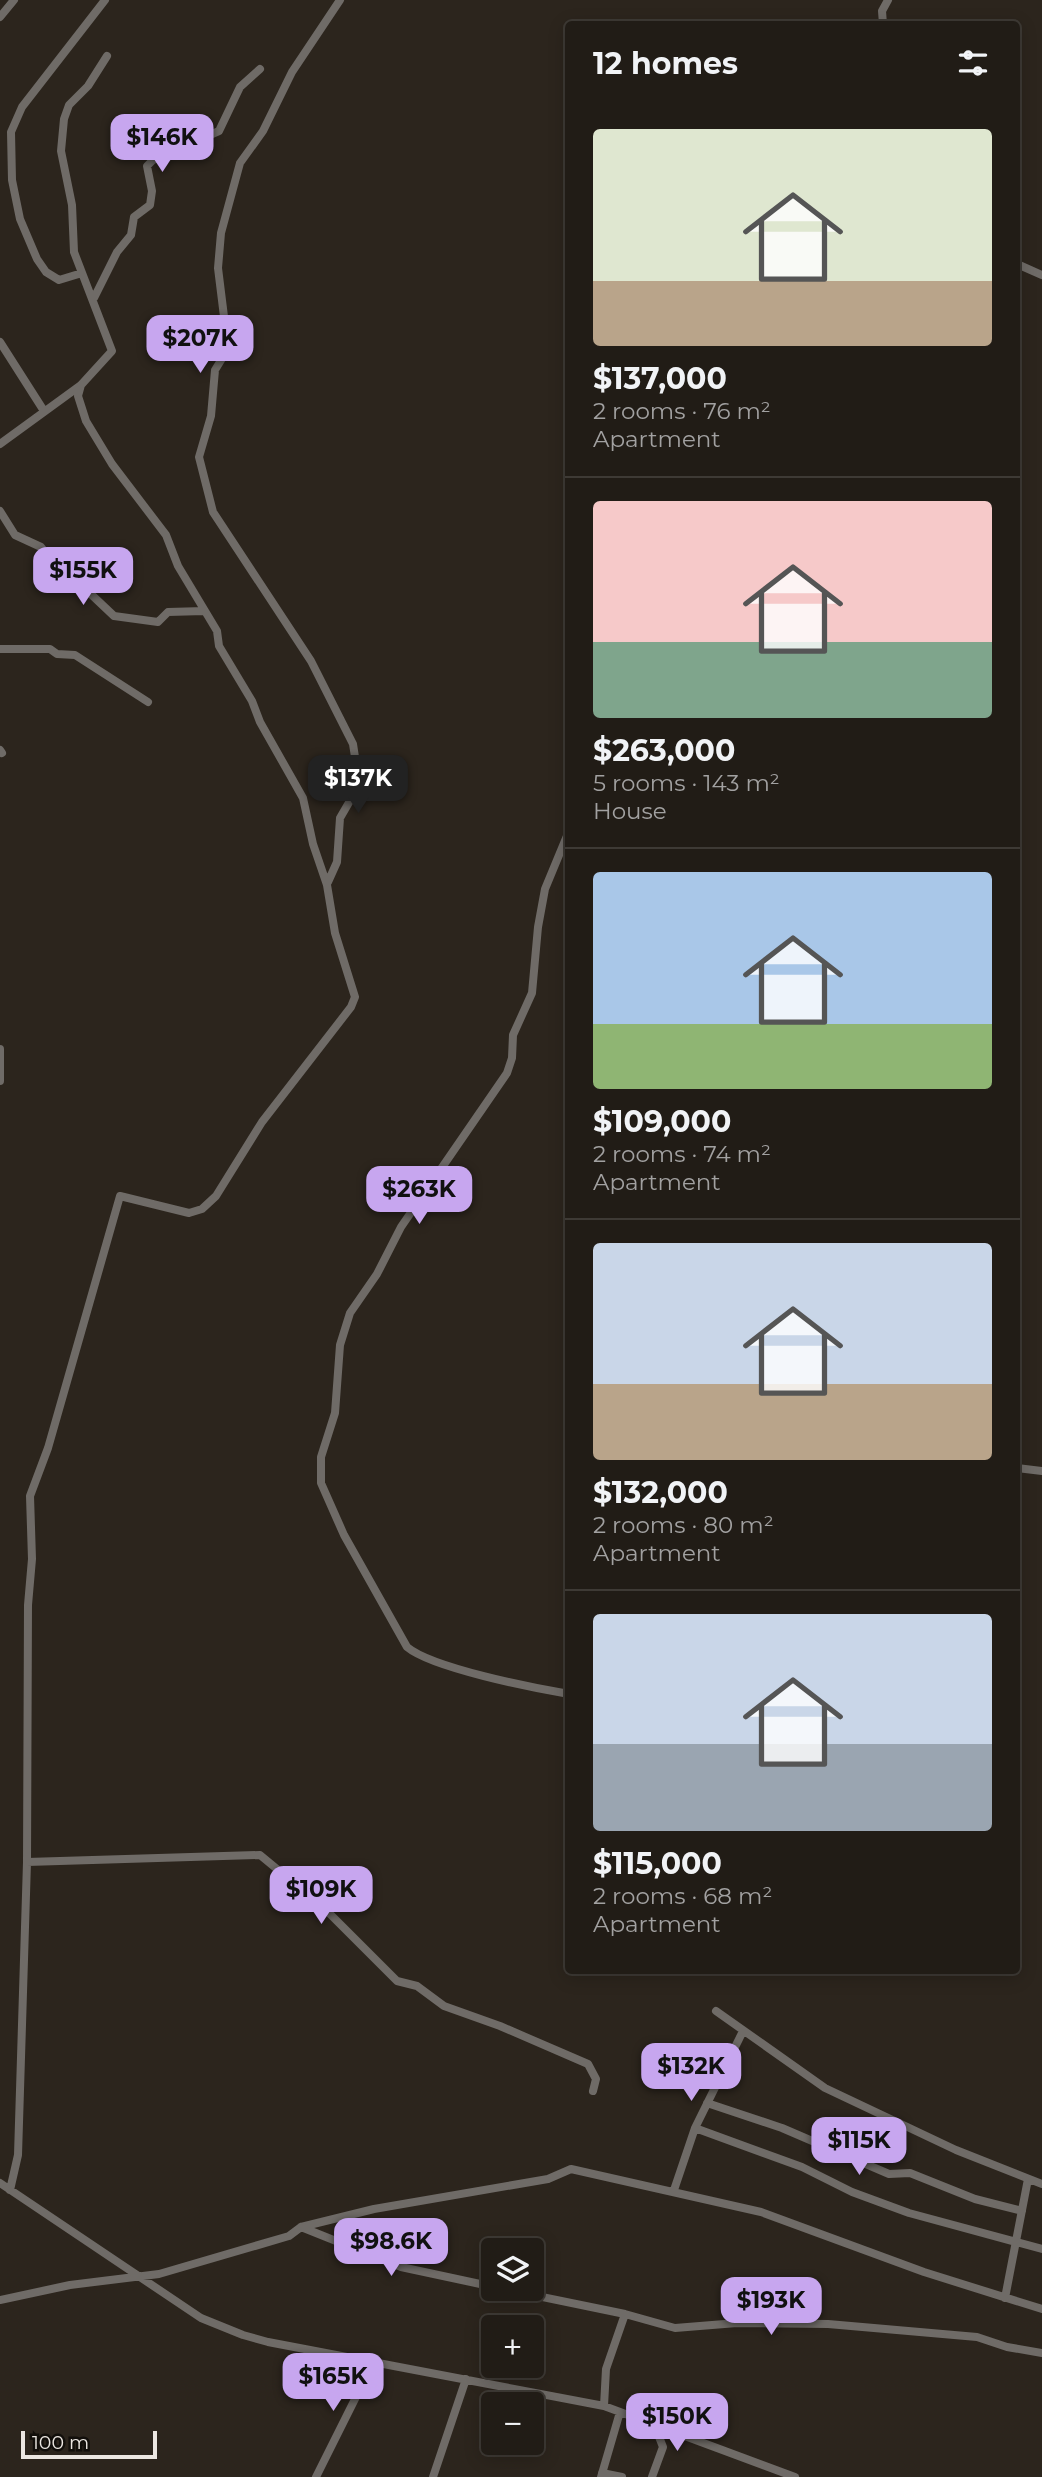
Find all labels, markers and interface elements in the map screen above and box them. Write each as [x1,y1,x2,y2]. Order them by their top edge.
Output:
icon: filters [954,44,992,82]
text: 12 homes [593,45,738,82]
pin: $146K [113,114,211,174]
text: $146K [127,123,197,151]
icon: home [730,174,856,300]
pin: $207K [151,316,249,375]
text: $207K [162,324,238,352]
text: $137,000 [593,360,727,397]
text: 2 rooms · 76 m² [593,397,771,425]
text: Apartment [593,425,721,453]
icon: home [730,546,856,672]
pin: $155K [34,548,132,607]
text: $155K [49,556,117,584]
text: $263,000 [593,732,735,769]
pin: $137K [309,756,407,815]
text: $137K [324,764,392,792]
text: 5 rooms · 143 m² [593,769,780,797]
text: House [593,797,667,825]
icon: home [730,917,856,1043]
text: $109,000 [593,1103,731,1140]
text: 2 rooms · 74 m² [593,1140,771,1168]
pin: $263K [370,1166,468,1226]
text: Apartment [593,1168,721,1196]
text: $263K [382,1175,456,1203]
icon: home [730,1288,856,1414]
text: $132,000 [593,1474,728,1511]
text: 2 rooms · 80 m² [593,1511,774,1539]
text: Apartment [593,1539,721,1567]
icon: home [730,1659,856,1785]
text: $115,000 [593,1845,722,1882]
pin: $109K [272,1867,370,1926]
text: $109K [286,1875,356,1903]
text: 2 rooms · 68 m² [593,1882,772,1910]
text: Apartment [593,1910,721,1938]
pin: $132K [642,2044,740,2103]
text: $132K [657,2052,725,2080]
pin: $115K [810,2118,908,2177]
text: $115K [827,2126,891,2154]
pin: $98.6K [334,2218,448,2278]
text: $98.6K [350,2227,432,2255]
map controls [481,2238,544,2455]
button: layers [481,2238,544,2301]
pin: $193K [722,2278,820,2337]
text: $193K [737,2286,805,2314]
button: + [481,2315,544,2378]
pin: $165K [284,2354,382,2413]
text: $165K [299,2362,367,2390]
button: − [481,2392,544,2455]
pin: $150K [628,2394,726,2453]
text: $150K [642,2402,712,2430]
scale bar [21,2428,158,2460]
text: 100 m [32,2431,89,2454]

